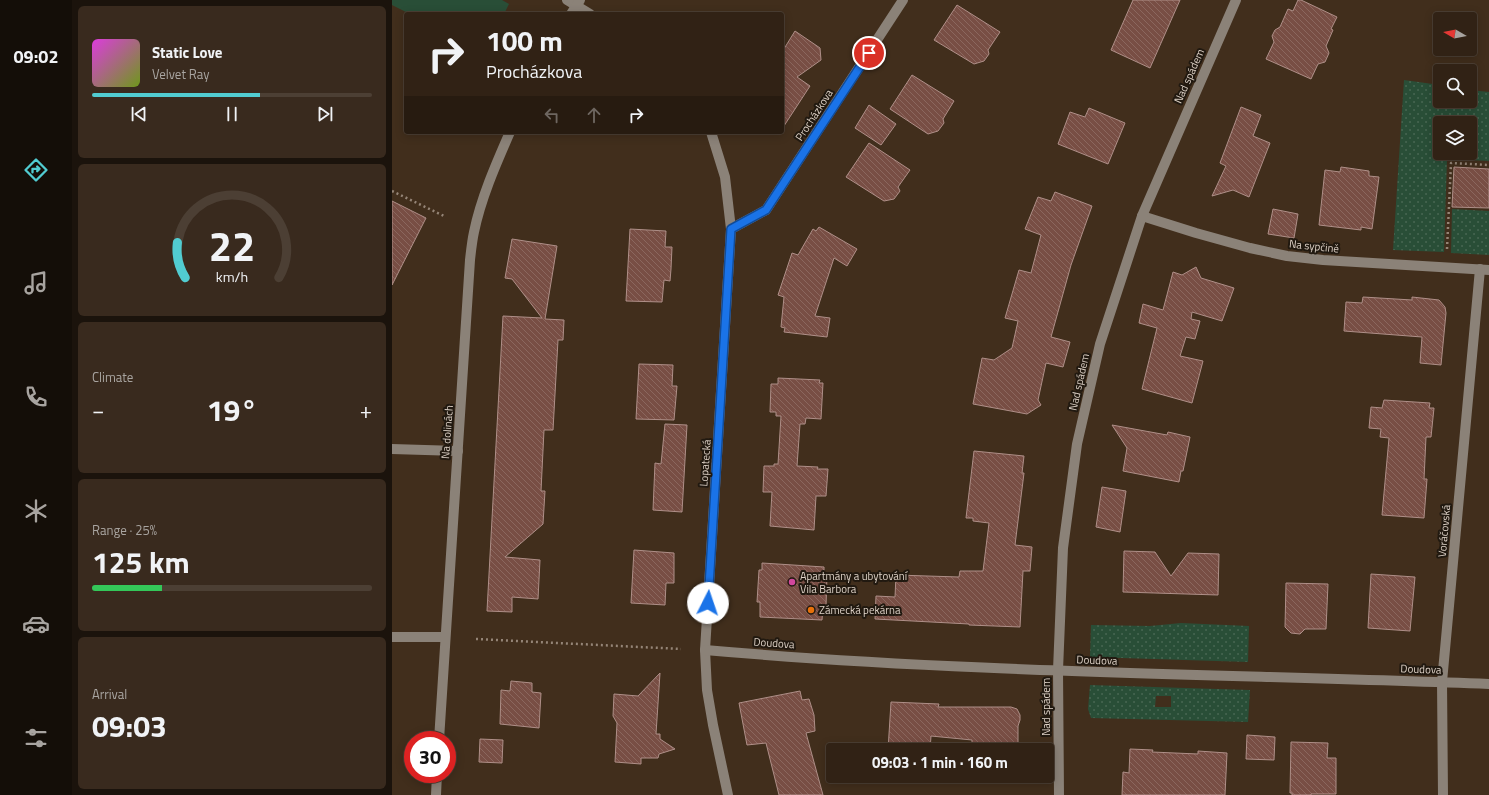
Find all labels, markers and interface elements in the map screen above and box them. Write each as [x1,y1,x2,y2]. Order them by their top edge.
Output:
north arrow [1433,12,1477,56]
map controls [1433,12,1477,160]
text: 100 m [486,19,563,62]
icon: right [420,28,472,80]
pin [852,36,886,70]
text: Static Love [152,41,223,64]
icon: arrive [858,42,880,64]
text: 09:02 [14,43,58,70]
street label: Nad spádem [1170,46,1208,106]
text: Procházkova [486,58,582,85]
text: Velvet Ray [152,64,210,84]
button: search [1433,64,1477,108]
street label: Procházkova [791,86,837,144]
icon: previous [128,103,150,125]
icon: pause [221,103,243,125]
icon: next [314,103,336,125]
icon: left [541,104,563,126]
icon: ahead [583,104,605,126]
icon: right [625,104,647,126]
button: layers [1433,116,1477,160]
icon: directions [22,156,50,184]
text: 22 [209,213,255,276]
street label: Na sypčině [1288,235,1340,257]
text: km/h [216,265,248,287]
icon: music [22,269,50,297]
street label: Nad spádem [1065,352,1093,412]
text: Climate [92,367,133,387]
icon: phone [22,383,50,411]
text: 19° [207,387,257,433]
text: − [92,393,104,427]
text: + [360,393,372,427]
street label: Na dolinách [437,404,457,460]
street label: Lopatecká [695,438,715,487]
icon: climate [22,497,50,525]
street label: Voráčovská [1434,504,1454,558]
text: Range · 25% [92,520,157,540]
text: 125 km [92,539,190,585]
place label: Apartmány a ubytování Vila Barbora [800,568,909,597]
marker: Apartmány a ubytování Vila Barbora [787,577,797,587]
position arrow [687,582,729,624]
place label: Zámecká pekárna [819,602,901,618]
marker: Zámecká pekárna [806,605,816,615]
icon: car [22,610,50,638]
street label: Doudova [753,634,795,652]
street label: Doudova [1076,651,1118,669]
street label: Doudova [1400,660,1442,678]
street label: Nad spádem [1038,678,1054,736]
text: Arrival [92,684,127,704]
text: 09:03 [92,703,167,749]
icon: filters [22,724,50,752]
speed limit sign: 30 [404,731,456,783]
text: 09:03 · 1 min · 160 m [872,751,1008,774]

